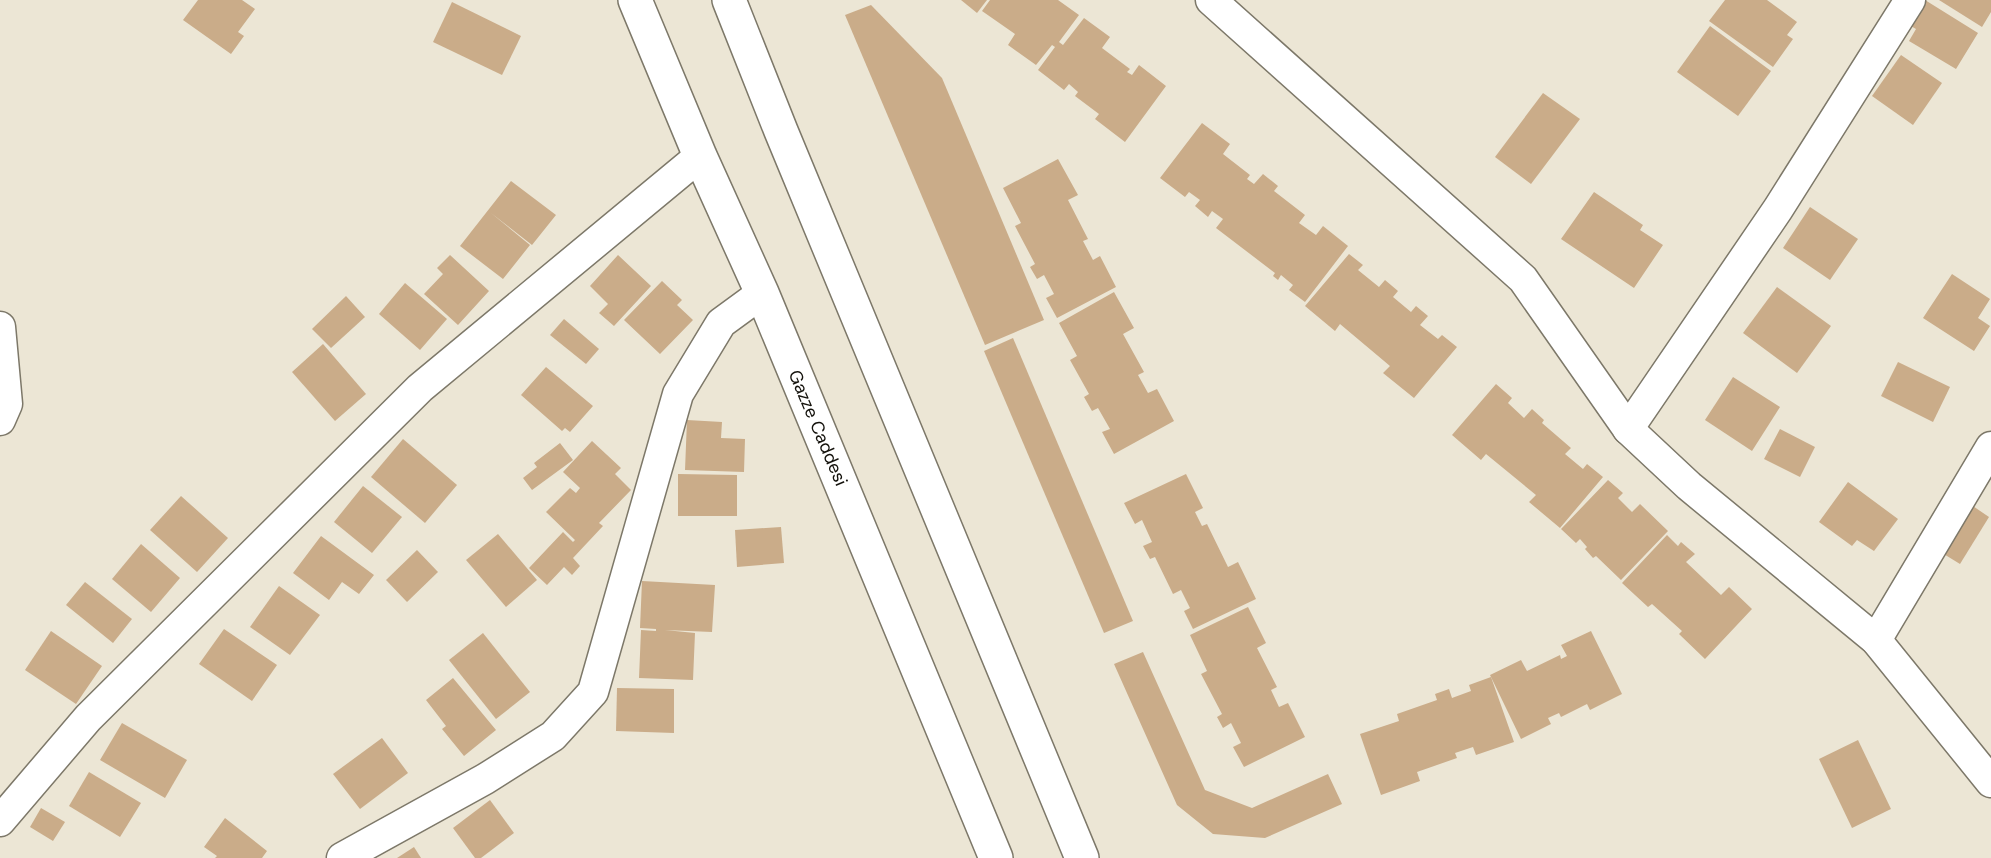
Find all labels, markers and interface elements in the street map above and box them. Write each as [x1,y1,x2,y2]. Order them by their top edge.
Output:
street label: Gazze Caddesi [783,366,853,490]

